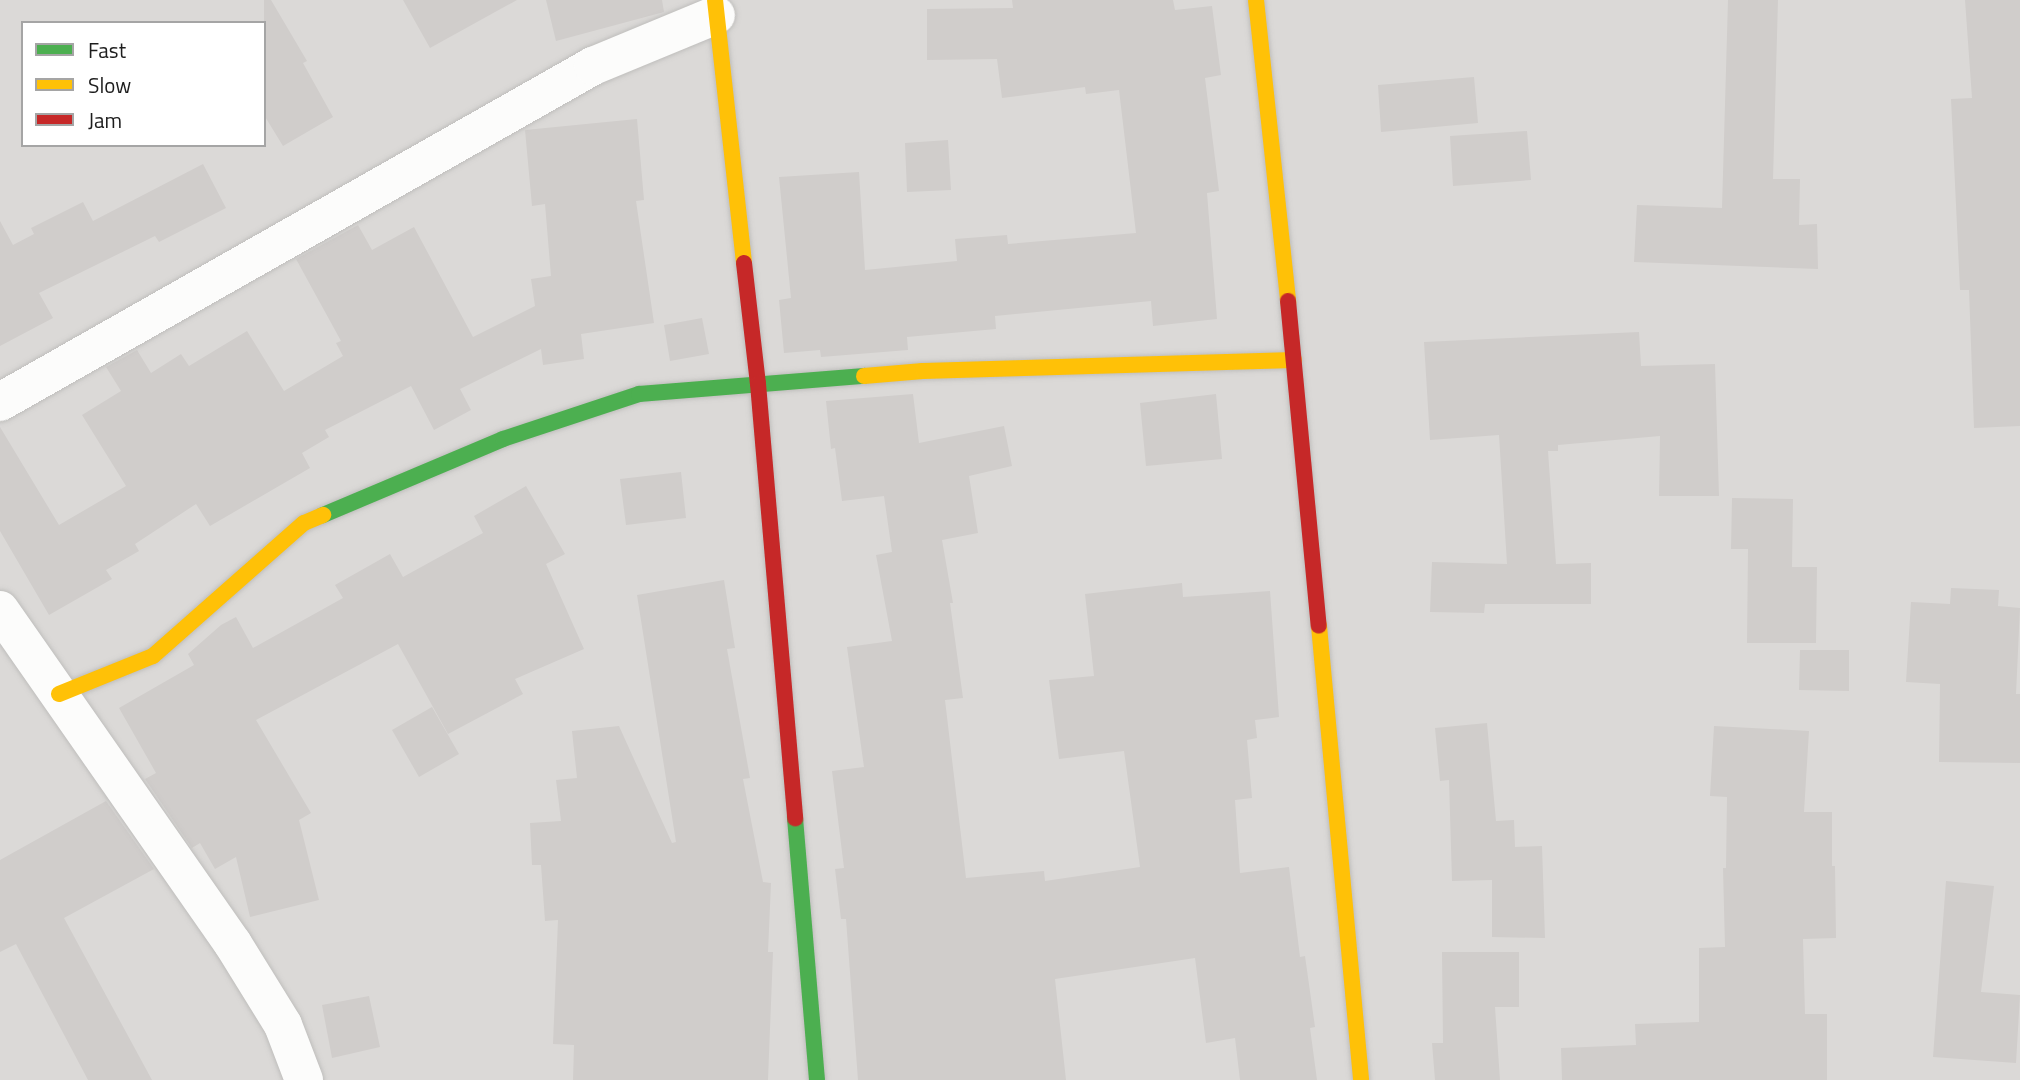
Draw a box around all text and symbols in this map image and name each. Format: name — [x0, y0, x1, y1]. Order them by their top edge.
legend — [21, 21, 266, 147]
text: Fast — [88, 34, 126, 66]
text: Slow — [88, 69, 131, 101]
text: Jam — [88, 104, 122, 136]

